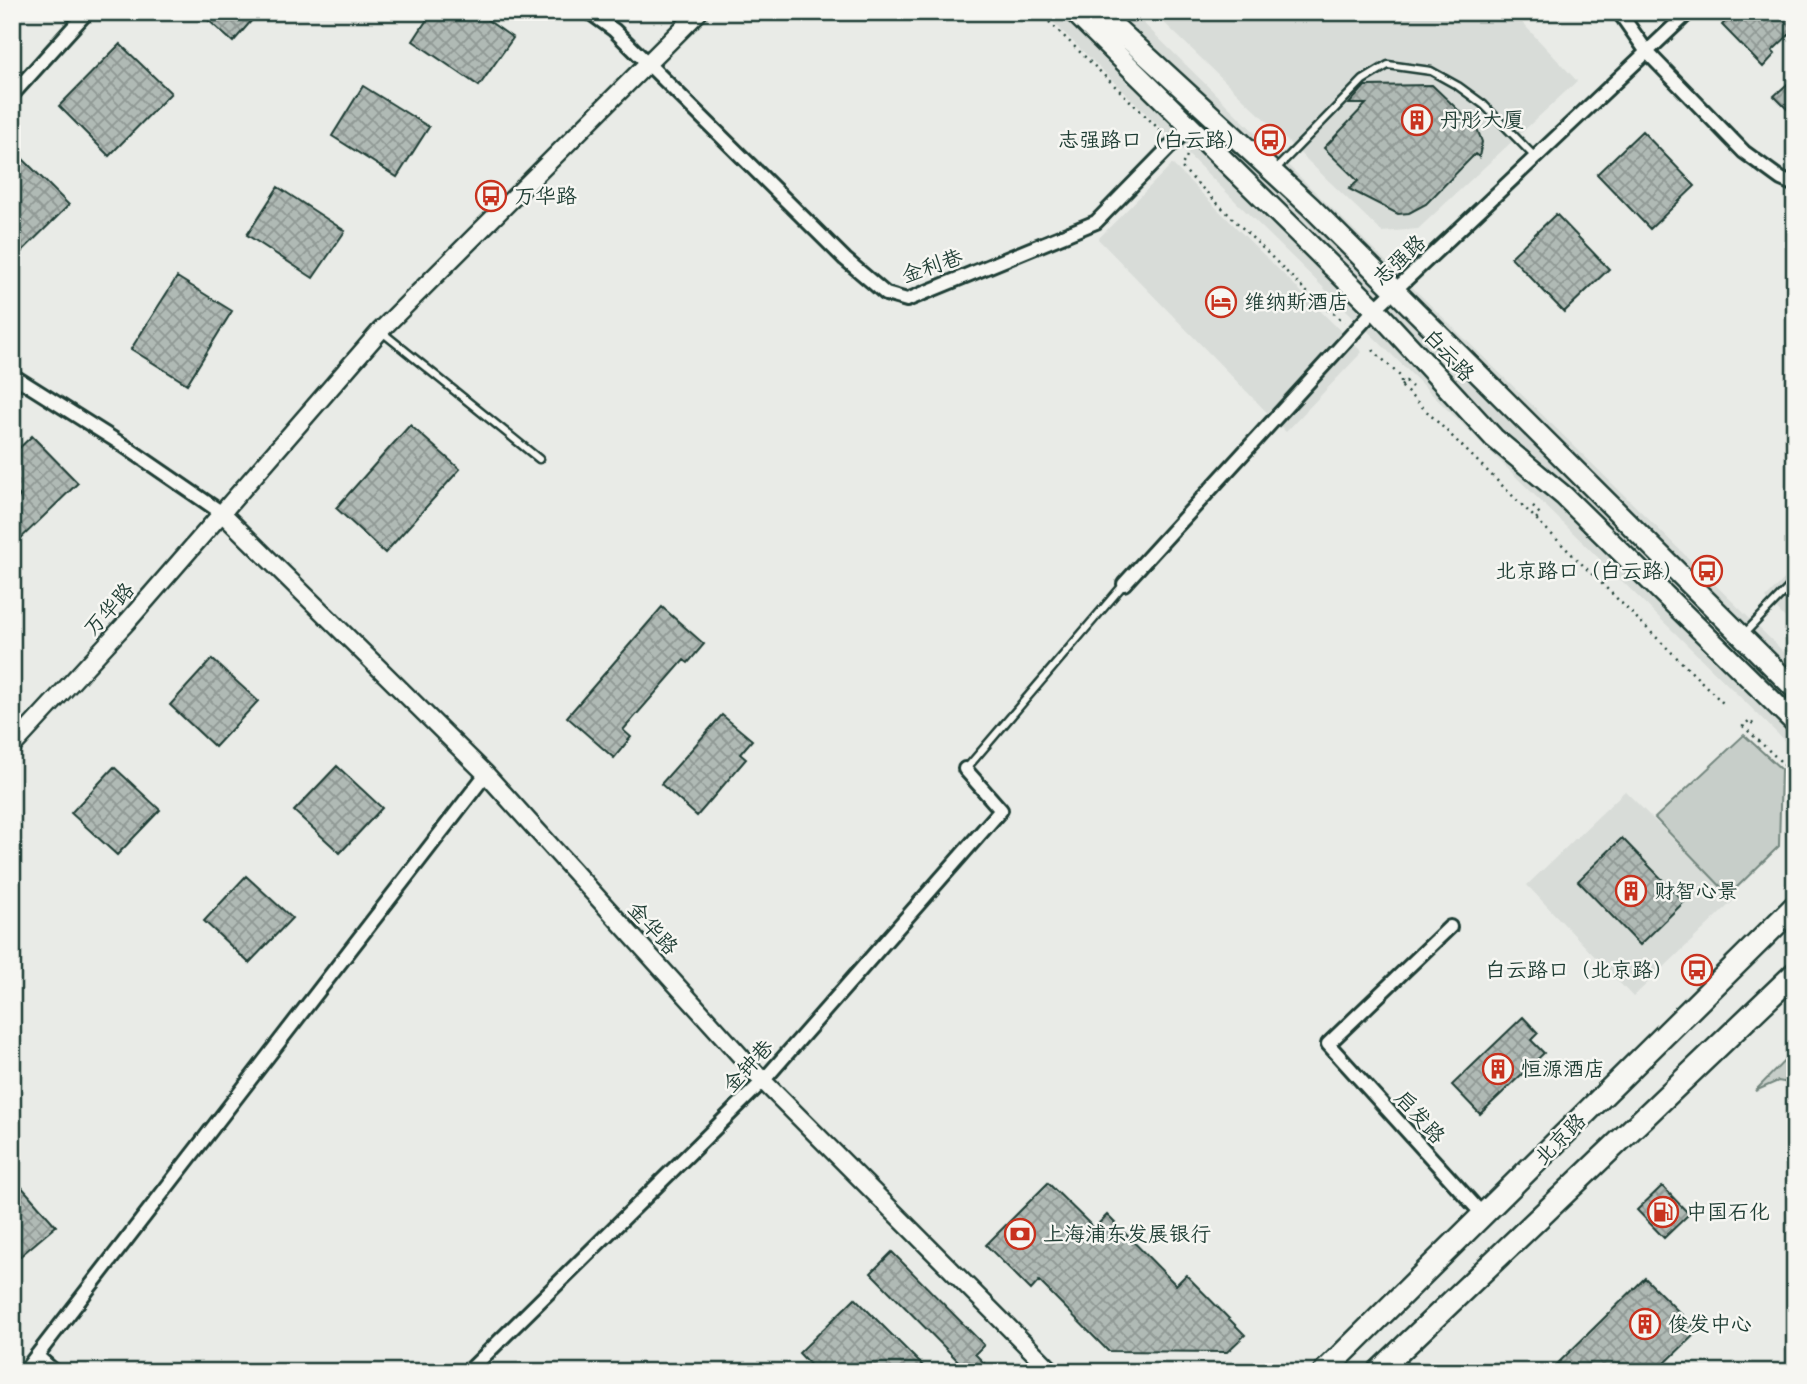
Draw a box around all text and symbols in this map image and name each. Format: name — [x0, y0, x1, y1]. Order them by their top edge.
building icon: 丹彤大厦 — [1400, 103, 1434, 137]
place label: 丹彤大厦 — [1440, 107, 1524, 134]
bus stop icon: 志强路口（白云路） — [1253, 123, 1287, 157]
place label: 志强路口（白云路） — [1058, 127, 1247, 154]
bus stop icon: 万华路 — [474, 179, 508, 213]
place label: 万华路 — [514, 183, 577, 210]
street label: 志强路 — [1367, 229, 1432, 292]
street label: 金利巷 — [898, 243, 966, 289]
hotel icon: 维纳斯酒店 — [1204, 285, 1238, 319]
place label: 维纳斯酒店 — [1244, 289, 1349, 316]
street label: 白云路 — [1417, 323, 1480, 388]
bus stop icon: 北京路口（白云路） — [1690, 554, 1724, 588]
place label: 北京路口（白云路） — [1495, 558, 1684, 585]
street label: 万华路 — [78, 577, 140, 642]
building icon: 财智心景 — [1614, 874, 1648, 908]
place label: 财智心景 — [1654, 878, 1738, 905]
street label: 金华路 — [622, 896, 684, 961]
bus stop icon: 白云路口（北京路） — [1680, 953, 1714, 987]
place label: 白云路口（北京路） — [1485, 957, 1674, 984]
street label: 金钟巷 — [717, 1034, 780, 1099]
building icon: 恒源酒店 — [1481, 1052, 1515, 1086]
place label: 恒源酒店 — [1521, 1056, 1605, 1083]
street label: 启发路 — [1389, 1085, 1451, 1150]
street label: 北京路 — [1529, 1108, 1592, 1171]
fuel station icon: 中国石化 — [1646, 1195, 1680, 1229]
place label: 中国石化 — [1686, 1199, 1770, 1226]
bank icon: 上海浦东发展银行 — [1003, 1217, 1037, 1251]
place label: 上海浦东发展银行 — [1043, 1221, 1211, 1248]
building icon: 俊发中心 — [1628, 1307, 1662, 1341]
place label: 俊发中心 — [1668, 1311, 1752, 1338]

